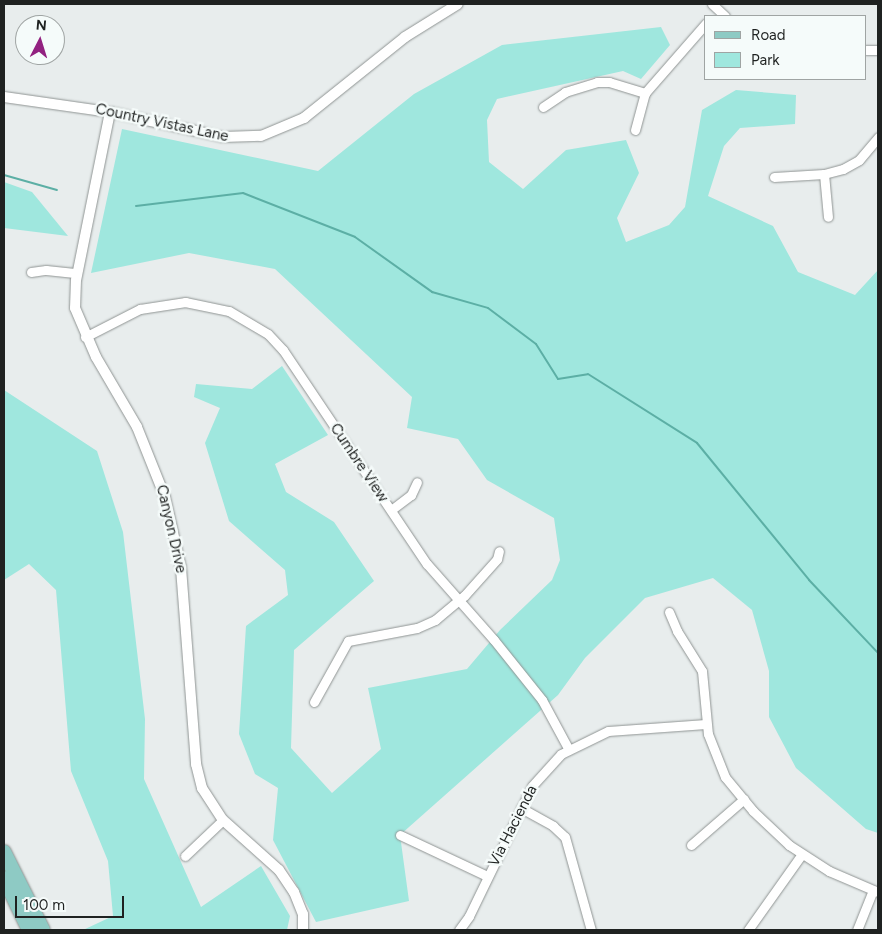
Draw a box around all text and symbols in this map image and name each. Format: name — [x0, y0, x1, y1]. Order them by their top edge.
north arrow — [15, 15, 65, 65]
legend — [704, 15, 867, 80]
text: N — [35, 17, 47, 34]
text: Road — [751, 26, 786, 44]
text: Park — [751, 51, 780, 69]
street label: Country Vistas Lane — [94, 100, 230, 146]
street label: Cumbre View — [326, 420, 392, 506]
street label: Canyon Drive — [152, 483, 190, 575]
street label: Via Hacienda — [485, 782, 541, 870]
scale bar — [18, 886, 126, 918]
text: 100 m — [23, 896, 65, 914]

